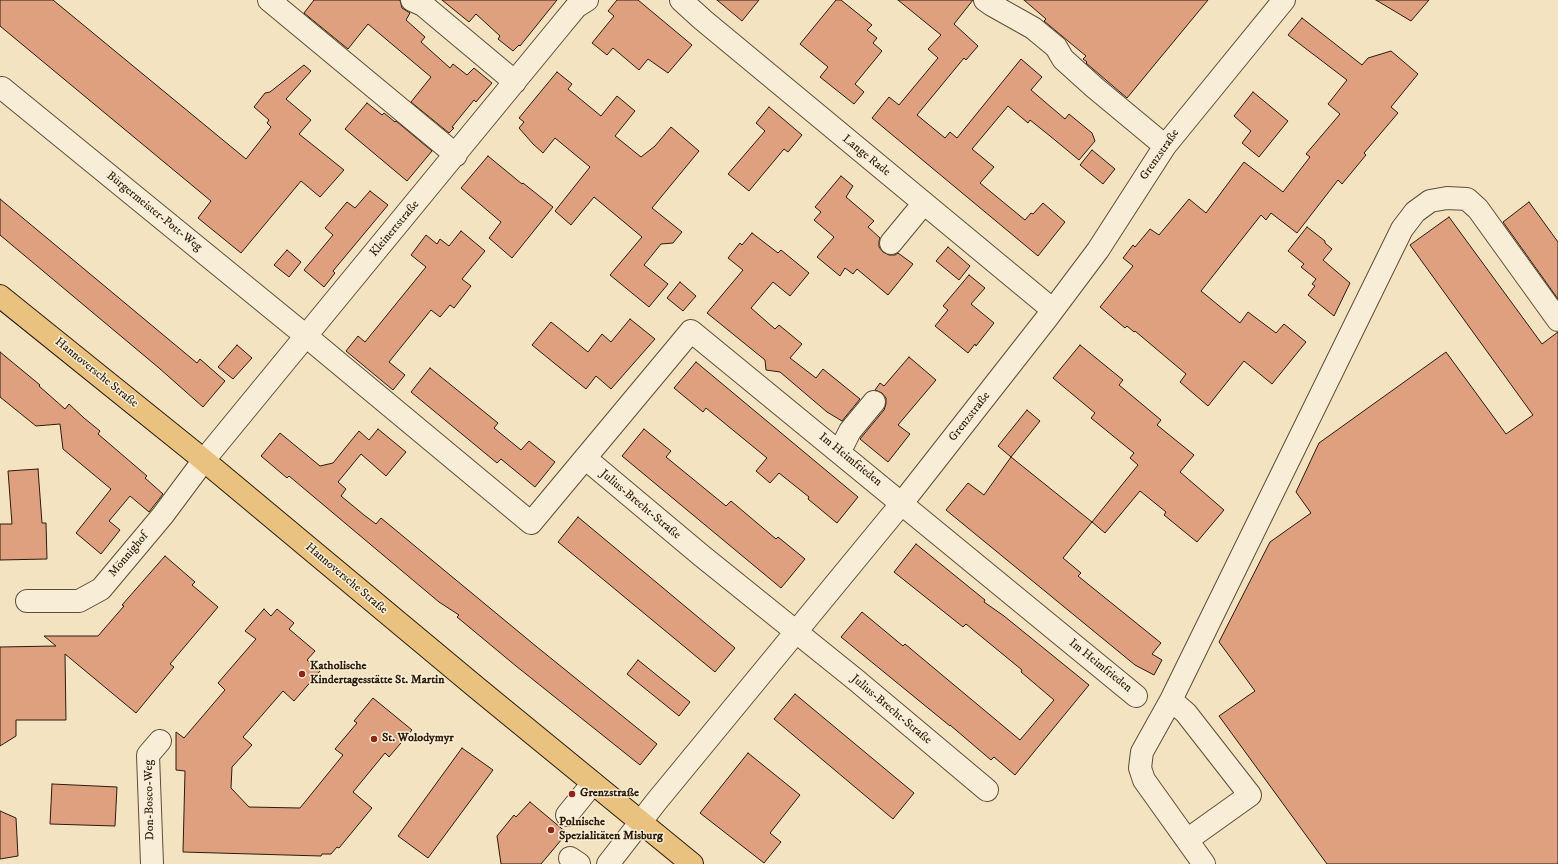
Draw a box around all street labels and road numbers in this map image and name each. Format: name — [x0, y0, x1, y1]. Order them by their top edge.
street label: Grenzstraße — [1137, 127, 1183, 183]
street label: Lange Rade — [839, 132, 893, 180]
street label: Bürgermeister-Pott-Weg — [103, 169, 205, 255]
street label: Kleinertstraße — [367, 198, 423, 260]
street label: Hannoversche Straße — [51, 335, 141, 411]
street label: Grenzstraße — [946, 389, 994, 445]
street label: Im Heimfrieden — [816, 430, 884, 490]
street label: Julius-Brecht-Straße — [597, 467, 683, 543]
street label: Mönnighof — [106, 530, 152, 580]
street label: Hannoversche Straße — [302, 540, 390, 618]
street label: Im Heimfrieden — [1066, 636, 1134, 696]
street label: Julius-Brecht-Straße — [848, 672, 934, 748]
street label: Don-Bosco-Weg — [142, 760, 158, 840]

